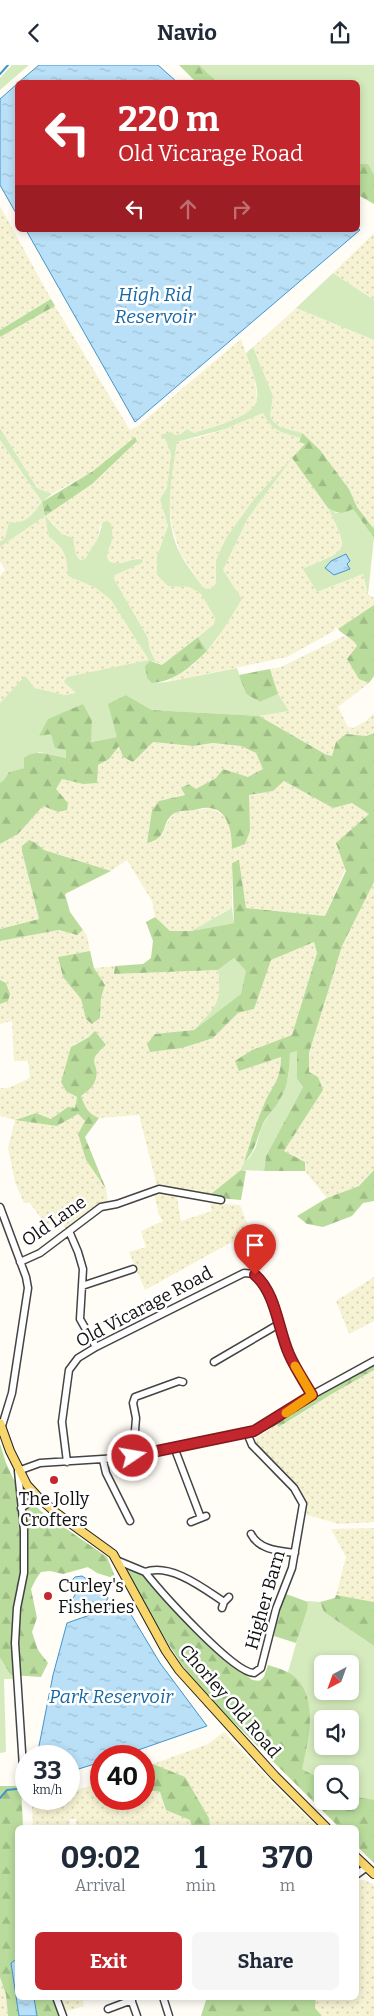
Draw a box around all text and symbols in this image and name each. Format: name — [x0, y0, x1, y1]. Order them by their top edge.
icon: back — [20, 19, 48, 47]
text: Navio — [157, 19, 217, 46]
icon: share — [326, 19, 354, 47]
text: 220 m — [118, 98, 219, 140]
icon: left — [35, 100, 100, 165]
text: Old Vicarage Road — [118, 140, 303, 167]
icon: left — [121, 195, 149, 223]
icon: ahead — [174, 195, 202, 223]
icon: right — [227, 195, 255, 223]
water label: High Rid Reservoir — [115, 283, 197, 328]
street label: Old Lane — [18, 1191, 90, 1251]
pin — [234, 1224, 276, 1275]
icon: arrive — [241, 1231, 269, 1259]
street label: Old Vicarage Road — [72, 1262, 216, 1352]
position arrow — [106, 1429, 158, 1481]
marker: The Jolly Crofters — [48, 1474, 60, 1486]
place label: The Jolly Crofters — [19, 1488, 90, 1531]
street label: Higher Barn — [240, 1547, 290, 1652]
place label: Curley's Fisheries — [58, 1575, 134, 1618]
marker: Curley's Fisheries — [42, 1590, 54, 1602]
street label: Chorley Old Road — [175, 1640, 285, 1762]
north arrow — [314, 1655, 359, 1700]
map controls — [314, 1655, 359, 1810]
water label: Park Reservoir — [49, 1685, 174, 1708]
button: sound — [314, 1710, 359, 1755]
speed limit sign: 40 — [90, 1745, 155, 1810]
text: 33 — [33, 1756, 62, 1786]
button: search — [314, 1765, 359, 1810]
text: km/h — [33, 1783, 62, 1797]
text: 09:02 — [61, 1840, 140, 1876]
text: 1 — [194, 1840, 207, 1876]
text: 370 — [261, 1840, 313, 1876]
text: Arrival — [75, 1876, 126, 1895]
text: min — [186, 1876, 216, 1895]
text: m — [280, 1876, 295, 1895]
button: Exit — [35, 1932, 182, 1990]
button: Share — [192, 1932, 339, 1990]

